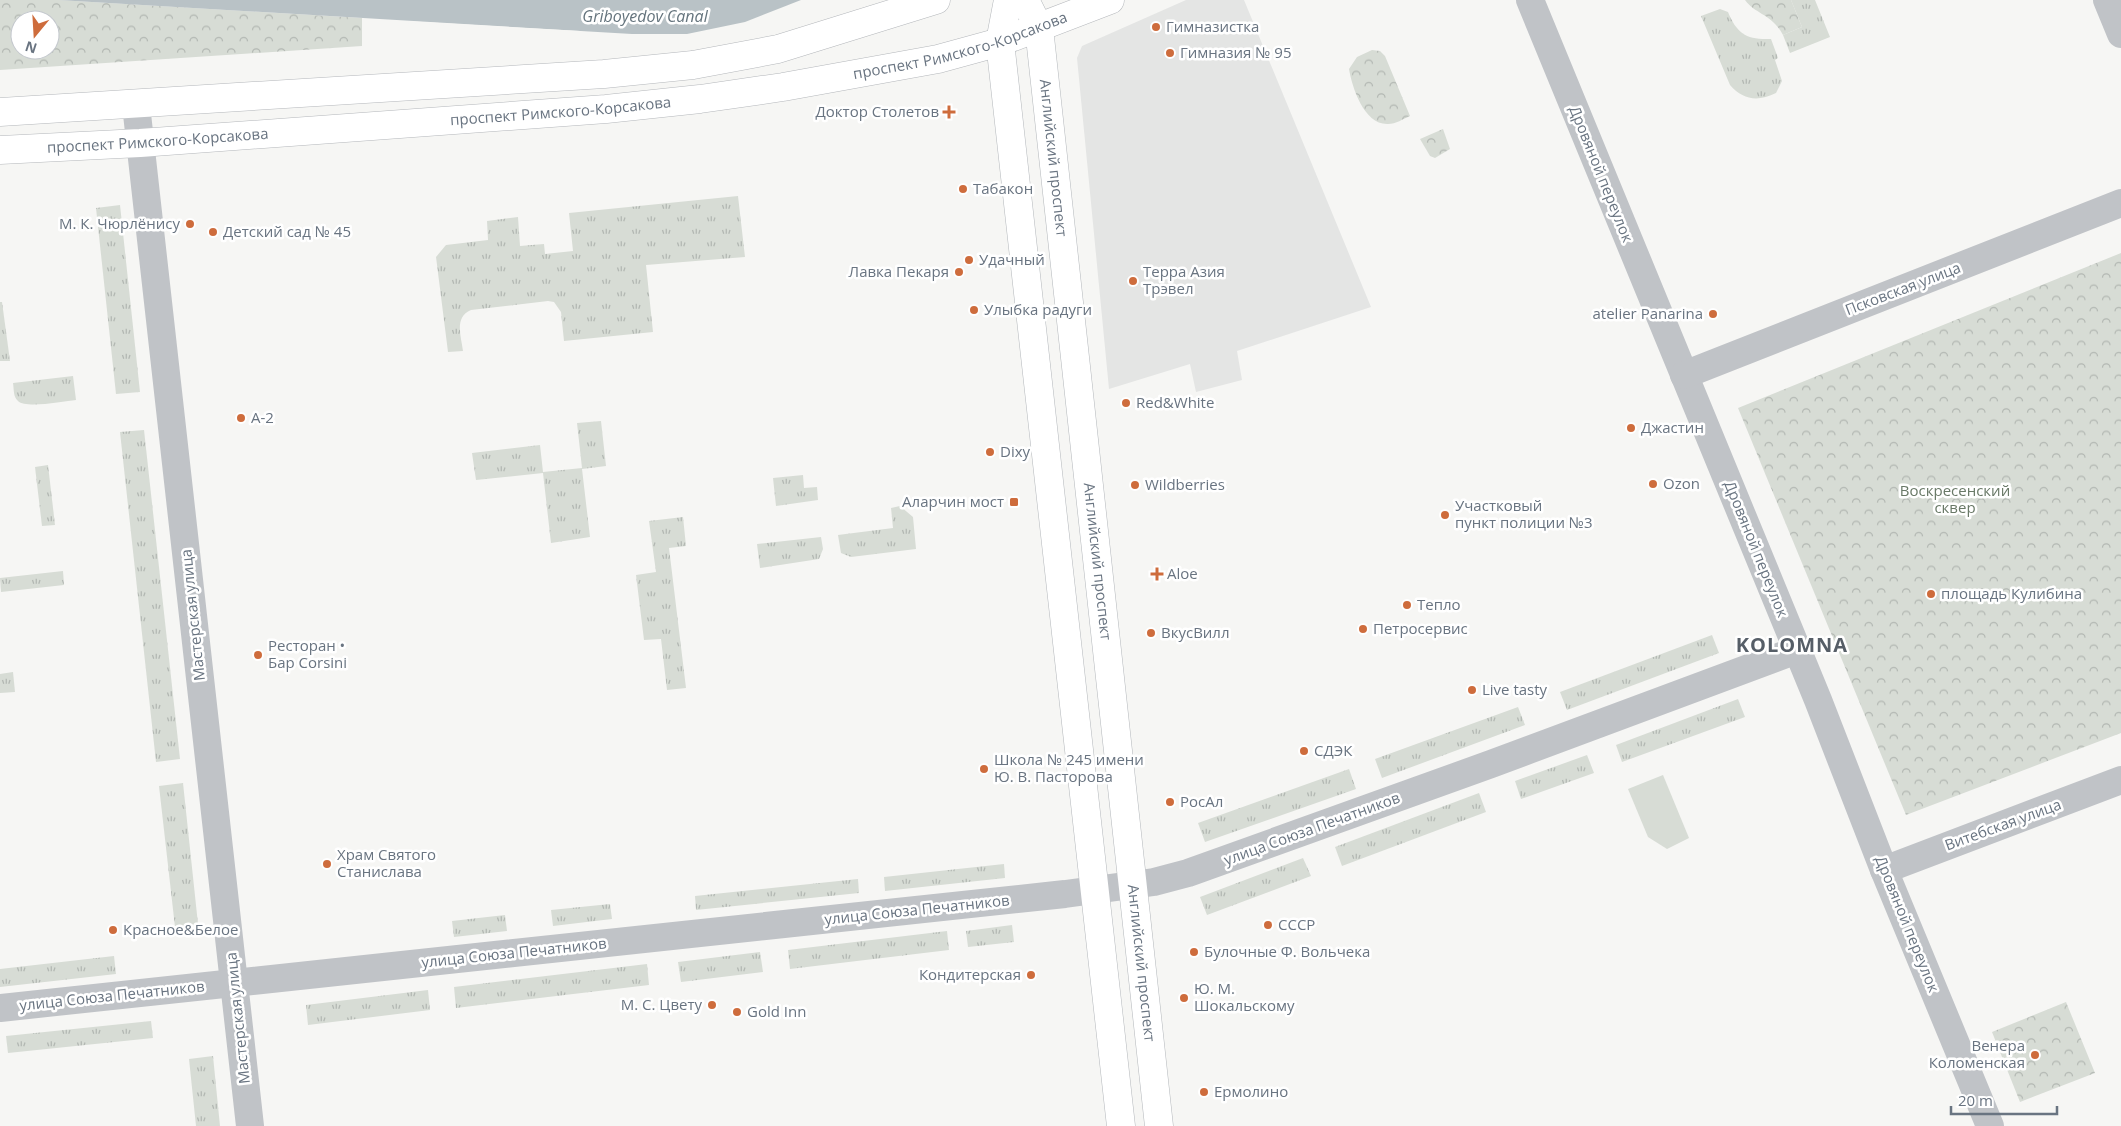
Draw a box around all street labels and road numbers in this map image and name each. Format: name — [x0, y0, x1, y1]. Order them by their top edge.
street label: проспект Римского-Корсакова — [851, 6, 1070, 83]
street label: Английский проспект — [1036, 78, 1073, 238]
street label: проспект Римского-Корсакова — [449, 91, 672, 129]
street label: Дровяной переулок — [1565, 102, 1639, 245]
street label: проспект Римского-Корсакова — [47, 123, 269, 157]
street label: Псковская улица — [1842, 257, 1963, 319]
street label: Дровяной переулок — [1720, 477, 1794, 620]
street label: Английский проспект — [1080, 482, 1117, 641]
street label: Мастерская улица — [175, 548, 209, 682]
street label: улица Союза Печатников — [1221, 787, 1402, 869]
street label: Витебская улица — [1942, 794, 2064, 854]
street label: Дровяной переулок — [1871, 852, 1945, 995]
street label: Английский проспект — [1124, 883, 1161, 1043]
street label: улица Союза Печатников — [823, 889, 1010, 929]
street label: улица Союза Печатников — [420, 932, 607, 972]
street label: Мастерская улица — [220, 951, 254, 1085]
street label: улица Союза Печатников — [18, 975, 205, 1015]

